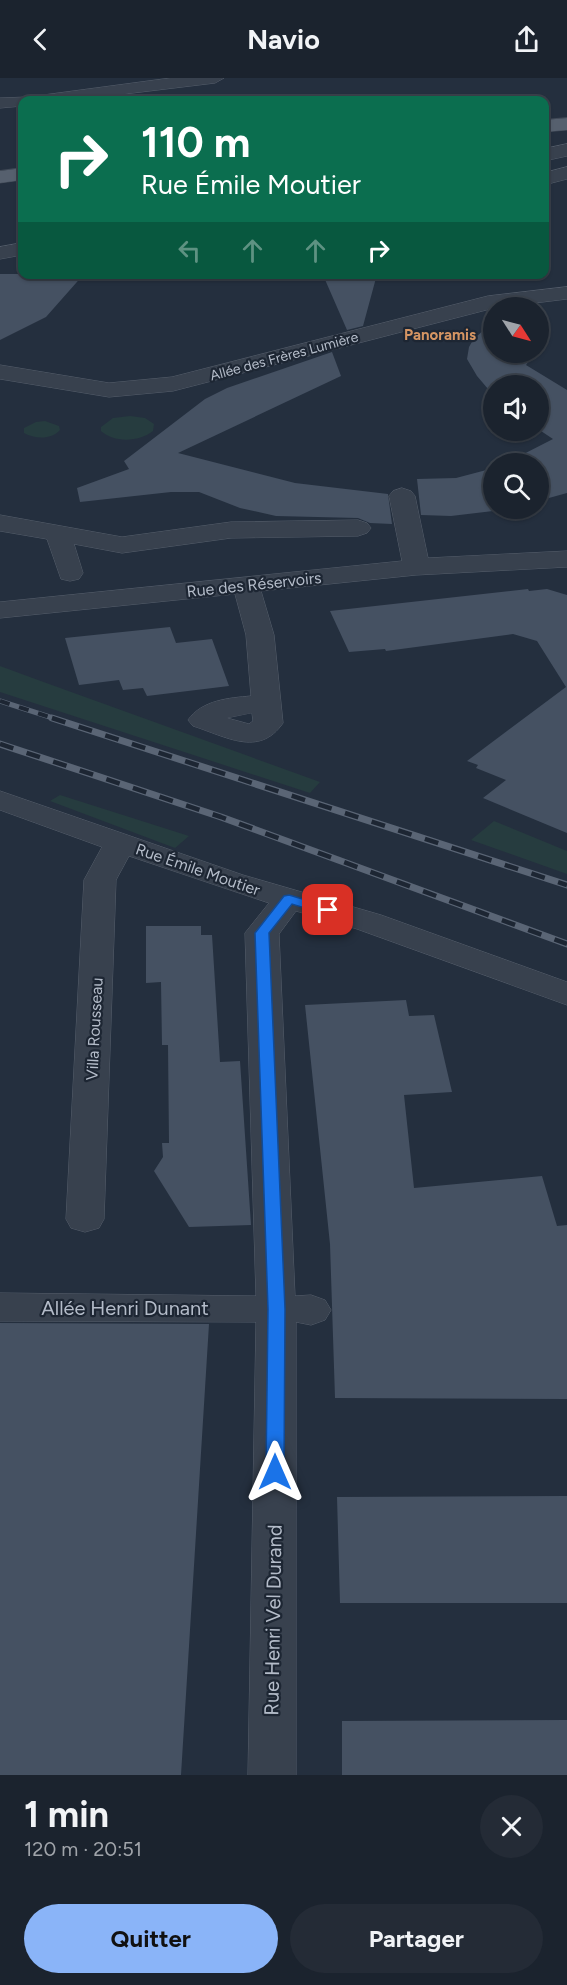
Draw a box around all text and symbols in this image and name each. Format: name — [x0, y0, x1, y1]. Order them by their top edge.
icon: back — [24, 23, 57, 56]
text: Navio — [247, 23, 320, 56]
icon: share — [510, 23, 543, 56]
text: 110 m — [141, 117, 250, 168]
icon: right — [42, 120, 120, 198]
text: Rue Émile Moutier — [141, 168, 361, 201]
icon: left — [173, 234, 206, 267]
icon: ahead — [236, 234, 269, 267]
icon: ahead — [299, 234, 332, 267]
icon: right — [362, 234, 395, 267]
north arrow — [483, 297, 549, 363]
map controls — [483, 297, 549, 519]
district label: Panoramis — [404, 326, 476, 344]
street label: Allée des Frères Lumière — [208, 328, 360, 384]
button: sound — [483, 375, 549, 441]
button: search — [483, 453, 549, 519]
street label: Rue des Réservoirs — [186, 568, 322, 601]
street label: Rue Émile Moutier — [133, 839, 263, 900]
pin — [302, 884, 353, 935]
icon: arrive — [311, 893, 344, 926]
street label: Villa Rousseau — [82, 977, 107, 1081]
street label: Allée Henri Dunant — [41, 1296, 209, 1320]
position arrow — [243, 1440, 307, 1504]
street label: Rue Henri Vel Durand — [259, 1524, 287, 1716]
text: 1 min — [24, 1793, 109, 1836]
button: close — [480, 1795, 543, 1858]
text: 120 m · 20:51 — [24, 1837, 142, 1861]
button: Quitter — [24, 1904, 278, 1973]
button: Partager — [290, 1904, 543, 1973]

